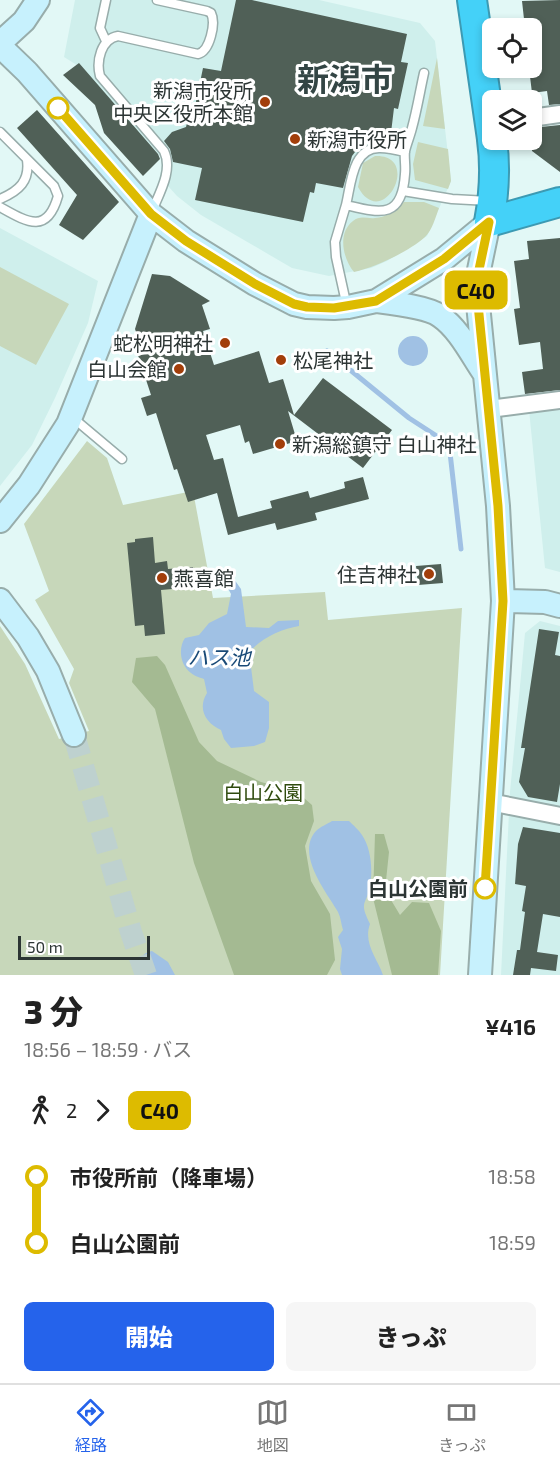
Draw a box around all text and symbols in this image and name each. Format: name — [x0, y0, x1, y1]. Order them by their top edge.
map controls — [482, 18, 542, 150]
button: locate — [482, 18, 542, 78]
district label: 新潟市 — [297, 59, 393, 97]
place label: 新潟市役所 中央区役所本館 — [113, 78, 253, 125]
button: layers — [482, 90, 542, 150]
marker: 新潟市役所 中央区役所本館 — [258, 95, 272, 109]
unlabelled marker — [47, 97, 69, 119]
place label: 新潟市役所 — [307, 127, 407, 151]
marker: 新潟市役所 — [288, 132, 302, 146]
line badge: C40 — [442, 270, 510, 310]
text: C40 — [457, 278, 495, 303]
place label: 蛇松明神社 — [113, 331, 213, 355]
marker: 蛇松明神社 — [218, 336, 232, 350]
place label: 松尾神社 — [293, 348, 373, 372]
marker: 松尾神社 — [274, 353, 288, 367]
place label: 白山会館 — [87, 357, 167, 381]
marker: 白山会館 — [172, 362, 186, 376]
place label: 新潟総鎮守 白山神社 — [292, 432, 476, 456]
marker: 新潟総鎮守 白山神社 — [273, 437, 287, 451]
place label: 住吉神社 — [337, 562, 417, 586]
place label: 燕喜館 — [174, 566, 234, 590]
marker: 住吉神社 — [422, 567, 436, 581]
marker: 燕喜館 — [155, 571, 169, 585]
water label: ハス池 — [188, 644, 252, 669]
park label: 白山公園 — [223, 780, 303, 804]
place label: 白山公園前 — [368, 876, 468, 900]
marker: 白山公園前 — [474, 877, 496, 899]
scale bar — [18, 933, 150, 960]
text: 50 m — [27, 937, 63, 956]
text: 3 分 — [24, 991, 83, 1031]
text: ¥416 — [485, 1013, 536, 1039]
text: 18:56 – 18:59 · バス — [24, 1037, 192, 1061]
icon: walk — [24, 1094, 57, 1127]
icon: forward — [86, 1094, 119, 1127]
text: 2 — [66, 1098, 77, 1122]
text: C40 — [140, 1098, 179, 1123]
text: 市役所前（降車場） — [70, 1164, 268, 1190]
text: 18:58 — [488, 1164, 536, 1188]
text: 白山公園前 — [70, 1230, 180, 1256]
text: 18:59 — [489, 1230, 536, 1254]
button: 開始 — [24, 1302, 274, 1371]
button: きっぷ — [286, 1302, 536, 1371]
tab: 経路 — [74, 1396, 107, 1456]
tab: 地図 — [256, 1396, 289, 1456]
tab: きっぷ — [438, 1396, 486, 1456]

